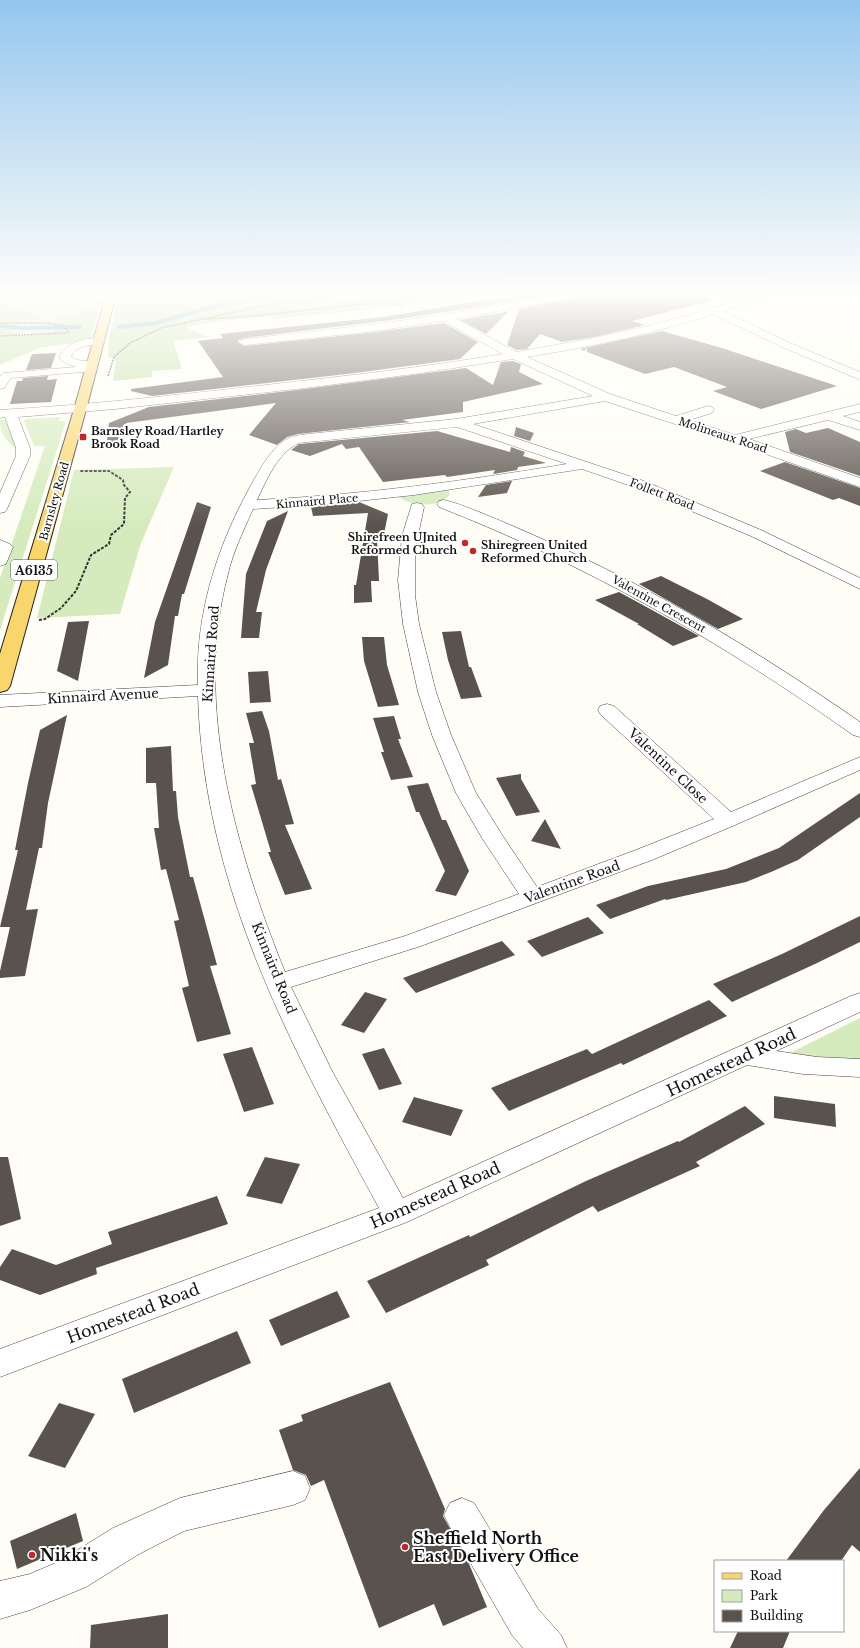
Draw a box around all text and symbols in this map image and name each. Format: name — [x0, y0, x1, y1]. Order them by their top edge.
street label: Molineaux Road — [677, 414, 770, 456]
place label: Barnsley Road/Hartley Brook Road — [91, 424, 224, 451]
marker: Barnsley Road/Hartley Brook Road — [78, 432, 88, 442]
street label: Barnsley Road — [36, 459, 72, 542]
street label: Follett Road — [628, 475, 697, 513]
street label: Kinnaird Place — [275, 490, 359, 512]
place label: Shirefreen UJnited Reformed Church — [348, 530, 457, 557]
marker: Shirefreen UJnited Reformed Church — [460, 538, 470, 548]
place label: Shiregreen United Reformed Church — [481, 538, 588, 565]
marker: Shiregreen United Reformed Church — [468, 546, 478, 556]
road number: A6135 — [11, 560, 57, 580]
street label: Valentine Crescent — [609, 572, 709, 636]
street label: Kinnaird Road — [199, 605, 223, 703]
street label: Kinnaird Avenue — [47, 685, 159, 707]
street label: Valentine Close — [624, 724, 711, 807]
street label: Valentine Road — [521, 857, 623, 908]
street label: Kinnaird Road — [248, 920, 300, 1016]
street label: Homestead Road — [663, 1023, 799, 1101]
street label: Homestead Road — [367, 1157, 503, 1233]
street label: Homestead Road — [64, 1278, 202, 1348]
place label: Sheffield North East Delivery Office — [413, 1528, 579, 1566]
marker: Sheffield North East Delivery Office — [400, 1542, 410, 1552]
place label: Nikki's — [40, 1545, 98, 1565]
marker: Nikki's — [27, 1550, 37, 1560]
legend — [714, 1560, 844, 1632]
text: Road — [750, 1568, 782, 1583]
text: Park — [750, 1588, 778, 1603]
text: Building — [750, 1608, 804, 1623]

